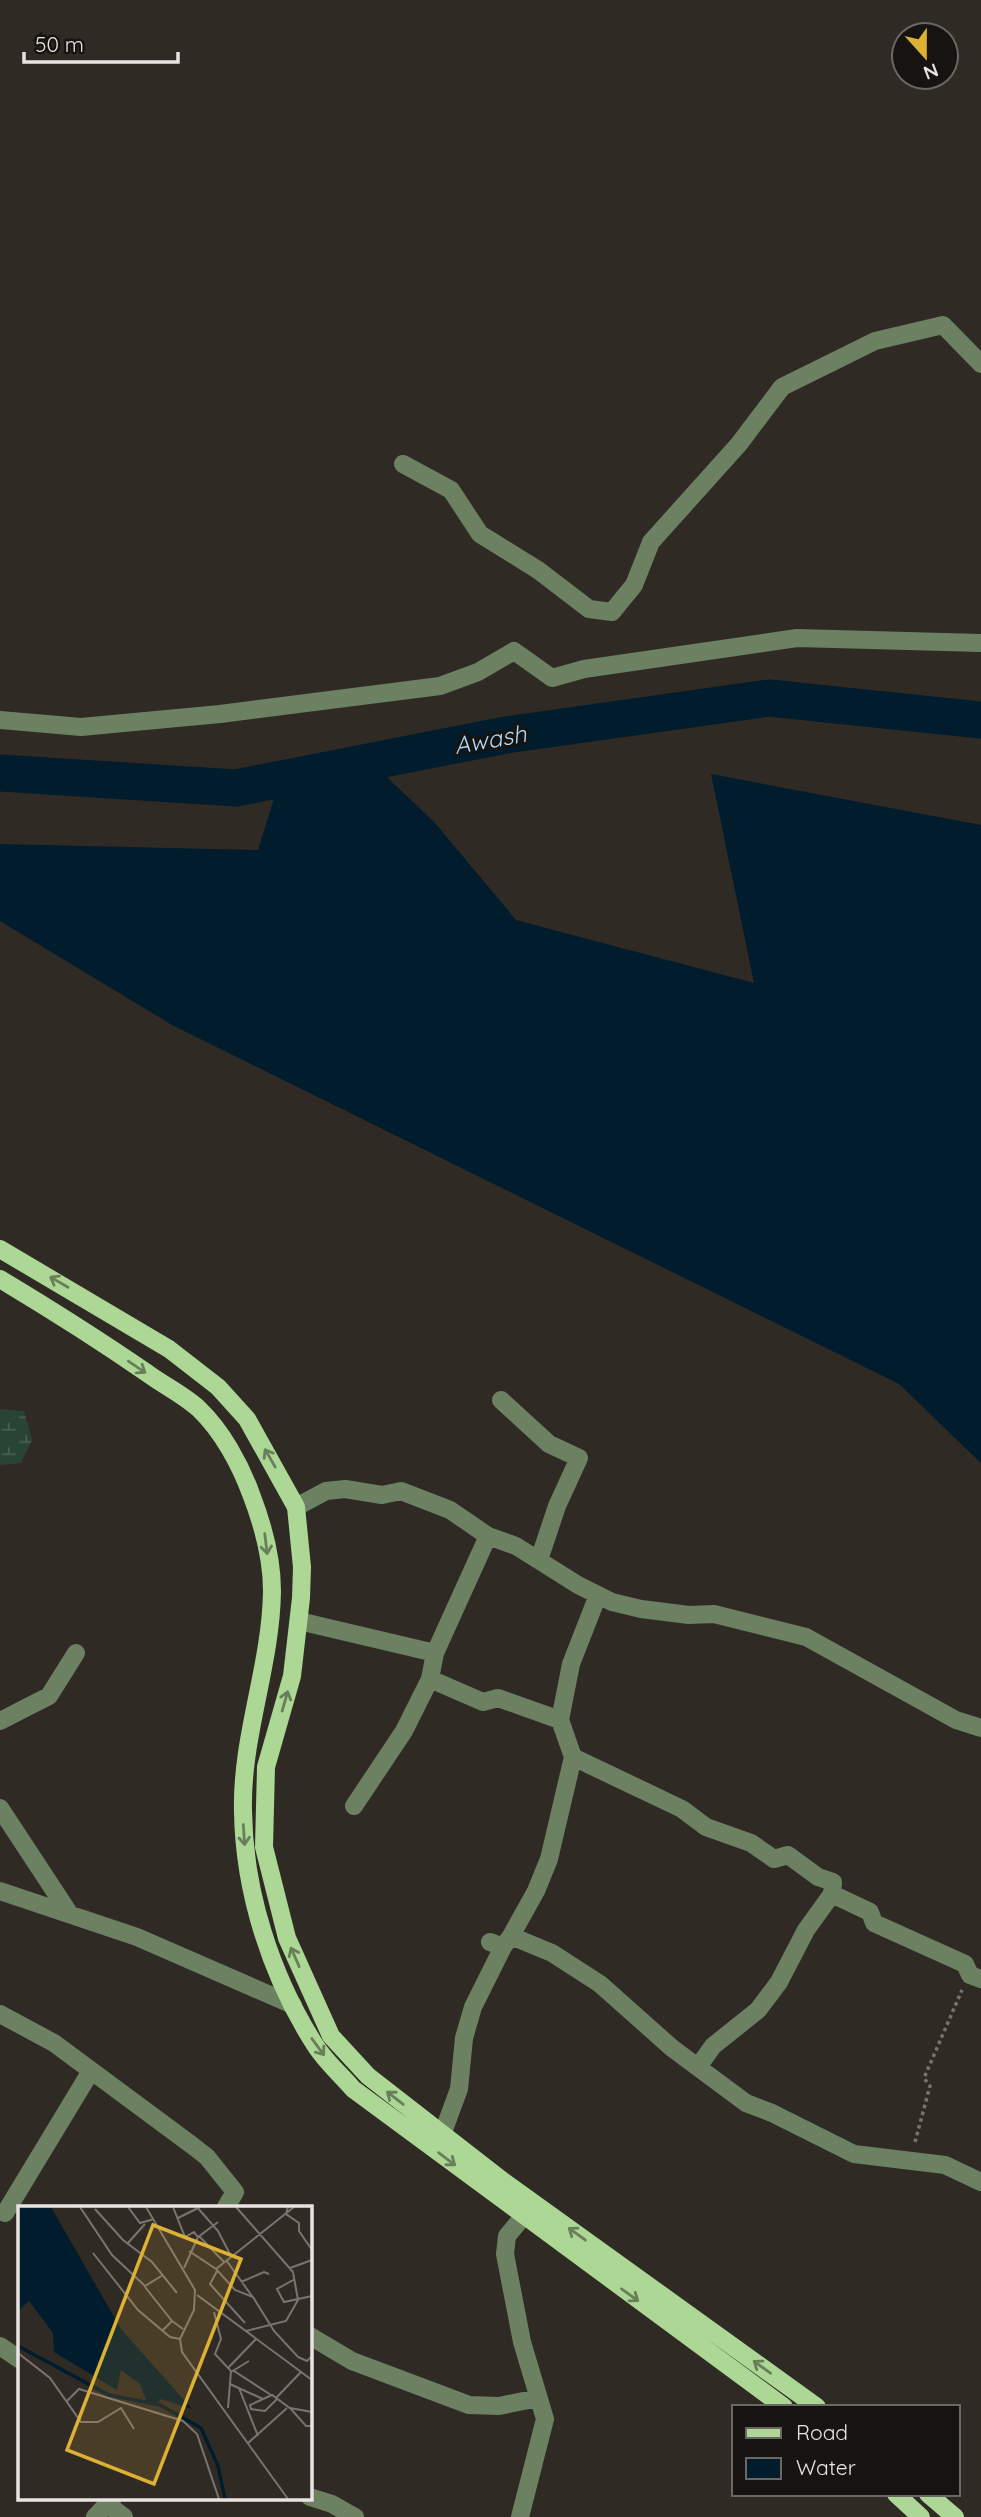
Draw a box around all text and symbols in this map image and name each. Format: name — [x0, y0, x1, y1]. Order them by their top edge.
scale bar — [24, 21, 178, 65]
north arrow — [890, 21, 960, 91]
text: 50 m — [35, 31, 84, 57]
text: N — [920, 58, 942, 86]
water label: Awash — [452, 718, 529, 760]
one-way arrow — [49, 1275, 70, 1288]
one-way arrow — [127, 1360, 146, 1374]
one-way arrow — [263, 1448, 277, 1468]
one-way arrow — [260, 1532, 273, 1554]
one-way arrow — [279, 1690, 292, 1712]
one-way arrow — [238, 1823, 251, 1845]
one-way arrow — [288, 1947, 301, 1968]
one-way arrow — [311, 2037, 325, 2056]
one-way arrow — [387, 2090, 405, 2105]
one-way arrow — [437, 2152, 455, 2167]
inset map — [18, 2206, 312, 2500]
one-way arrow — [568, 2227, 587, 2242]
one-way arrow — [620, 2287, 639, 2302]
one-way arrow — [753, 2360, 772, 2374]
legend — [732, 2405, 960, 2496]
text: Road — [796, 2419, 848, 2445]
text: Water — [796, 2454, 856, 2480]

